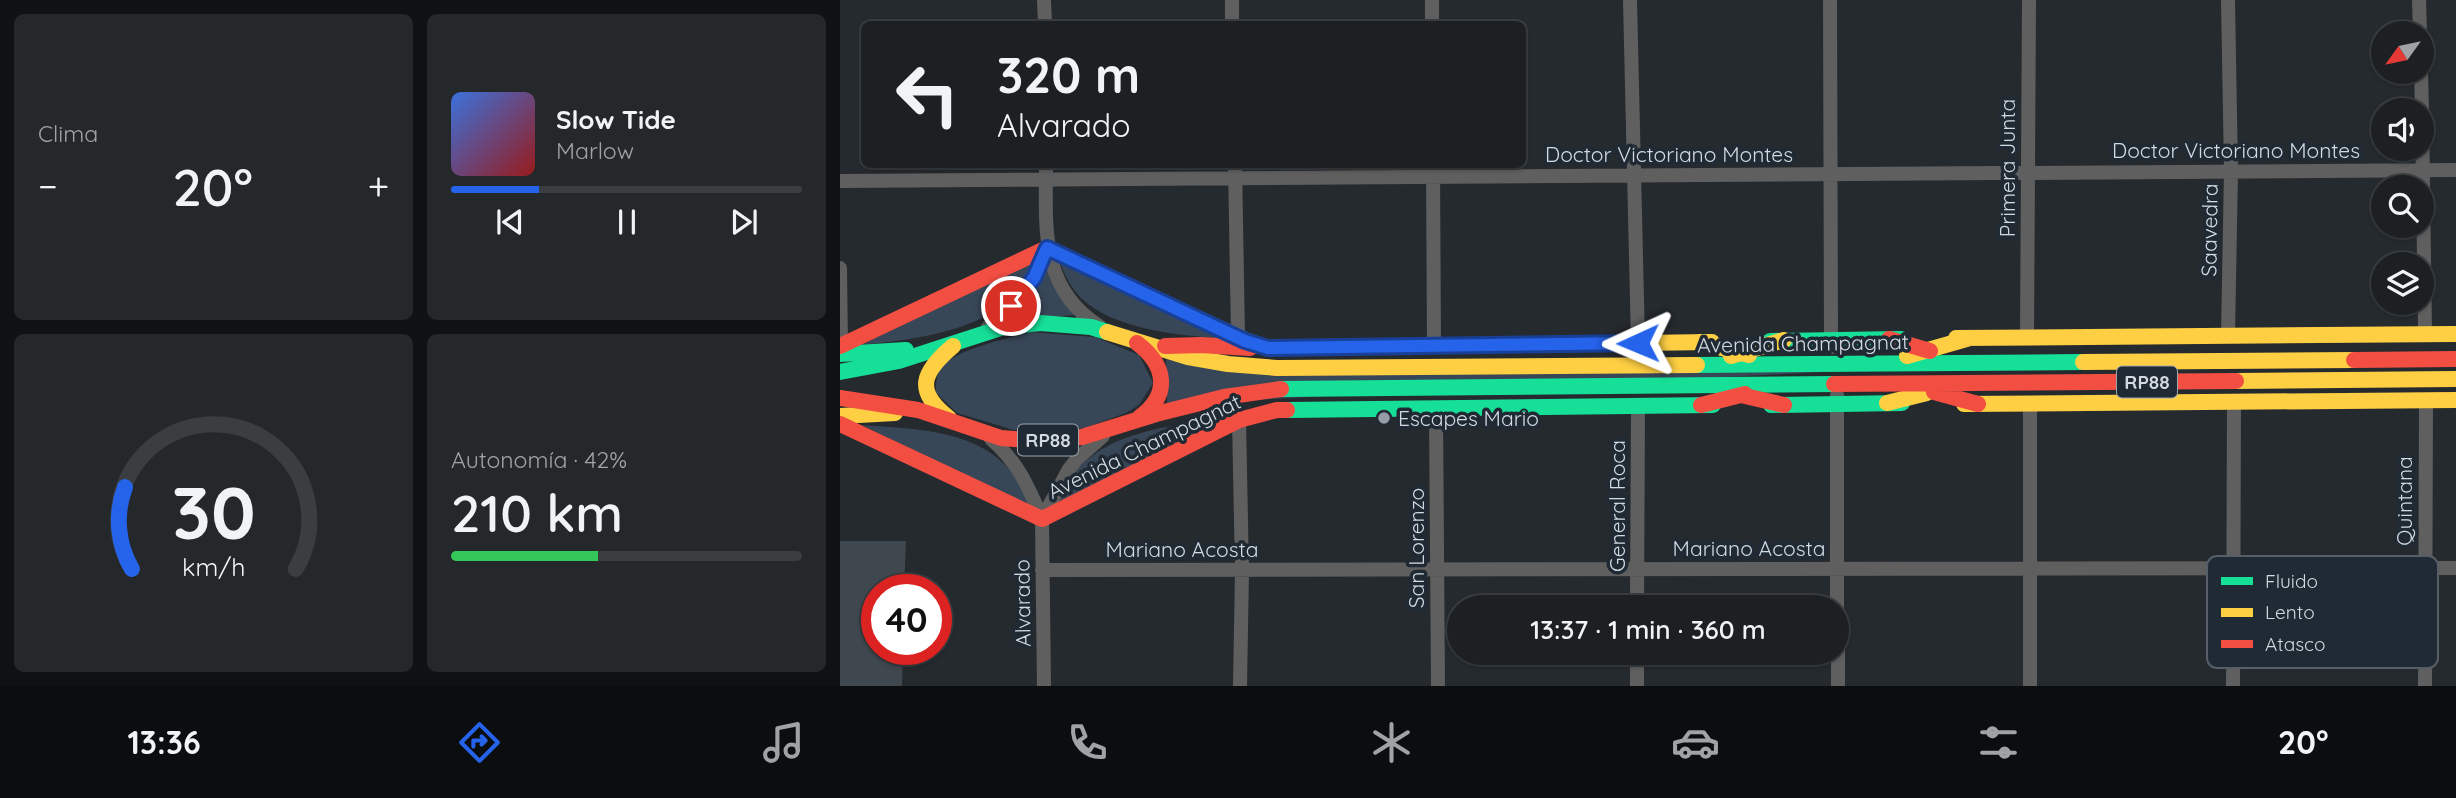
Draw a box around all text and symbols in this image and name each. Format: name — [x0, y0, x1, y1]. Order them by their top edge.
north arrow — [2371, 21, 2434, 84]
map controls — [2371, 21, 2434, 315]
text: 320 m — [997, 44, 1140, 105]
icon: left — [882, 49, 973, 140]
button: sound — [2371, 98, 2434, 161]
street label: Primera Junta — [1994, 99, 2020, 237]
text: Slow Tide — [556, 103, 676, 136]
text: Alvarado — [997, 105, 1131, 145]
text: Clima — [38, 119, 98, 148]
text: Marlow — [556, 136, 634, 165]
street label: Doctor Victoriano Montes — [2112, 137, 2360, 163]
street label: Doctor Victoriano Montes — [1545, 141, 1793, 167]
text: 20° — [172, 154, 253, 219]
text: − — [38, 162, 58, 210]
text: + — [368, 162, 389, 210]
button: search — [2371, 175, 2434, 238]
street label: Saavedra — [2195, 183, 2223, 277]
icon: previous — [491, 203, 529, 241]
icon: pause — [608, 203, 646, 241]
icon: next — [725, 203, 763, 241]
button: layers — [2371, 252, 2434, 315]
pin — [981, 276, 1041, 336]
icon: arrive — [992, 287, 1030, 325]
position arrow — [1601, 306, 1675, 380]
street label: Avenida Champagnat — [1697, 328, 1909, 358]
road number: RP88 — [2117, 366, 2177, 398]
street label: Avenida Champagnat — [1043, 388, 1245, 504]
place label: Escapes Mario — [1398, 405, 1539, 431]
marker: Escapes Mario — [1376, 410, 1392, 426]
road number: RP88 — [1018, 424, 1078, 456]
street label: General Roca — [1604, 440, 1630, 572]
text: Autonomía · 42% — [451, 445, 627, 474]
street label: Quintana — [2391, 456, 2417, 546]
text: 30 — [172, 466, 255, 557]
text: 210 km — [451, 480, 623, 545]
street label: San Lorenzo — [1403, 488, 1429, 608]
street label: Mariano Acosta — [1673, 535, 1825, 561]
street label: Mariano Acosta — [1106, 536, 1258, 562]
text: km/h — [182, 551, 245, 582]
legend — [2207, 556, 2438, 668]
street label: Alvarado — [1008, 559, 1036, 647]
text: Fluido — [2265, 569, 2318, 593]
speed limit sign: 40 — [861, 574, 952, 665]
text: Lento — [2265, 600, 2315, 624]
text: 13:37 · 1 min · 360 m — [1530, 613, 1766, 646]
text: Atasco — [2265, 632, 2325, 656]
icon: directions — [455, 718, 504, 767]
icon: music — [759, 718, 808, 767]
icon: phone — [1063, 718, 1112, 767]
icon: climate — [1367, 718, 1416, 767]
icon: car — [1671, 718, 1720, 767]
icon: filters — [1974, 718, 2023, 767]
text: 13:36 — [127, 722, 201, 762]
text: 20° — [2278, 722, 2329, 762]

